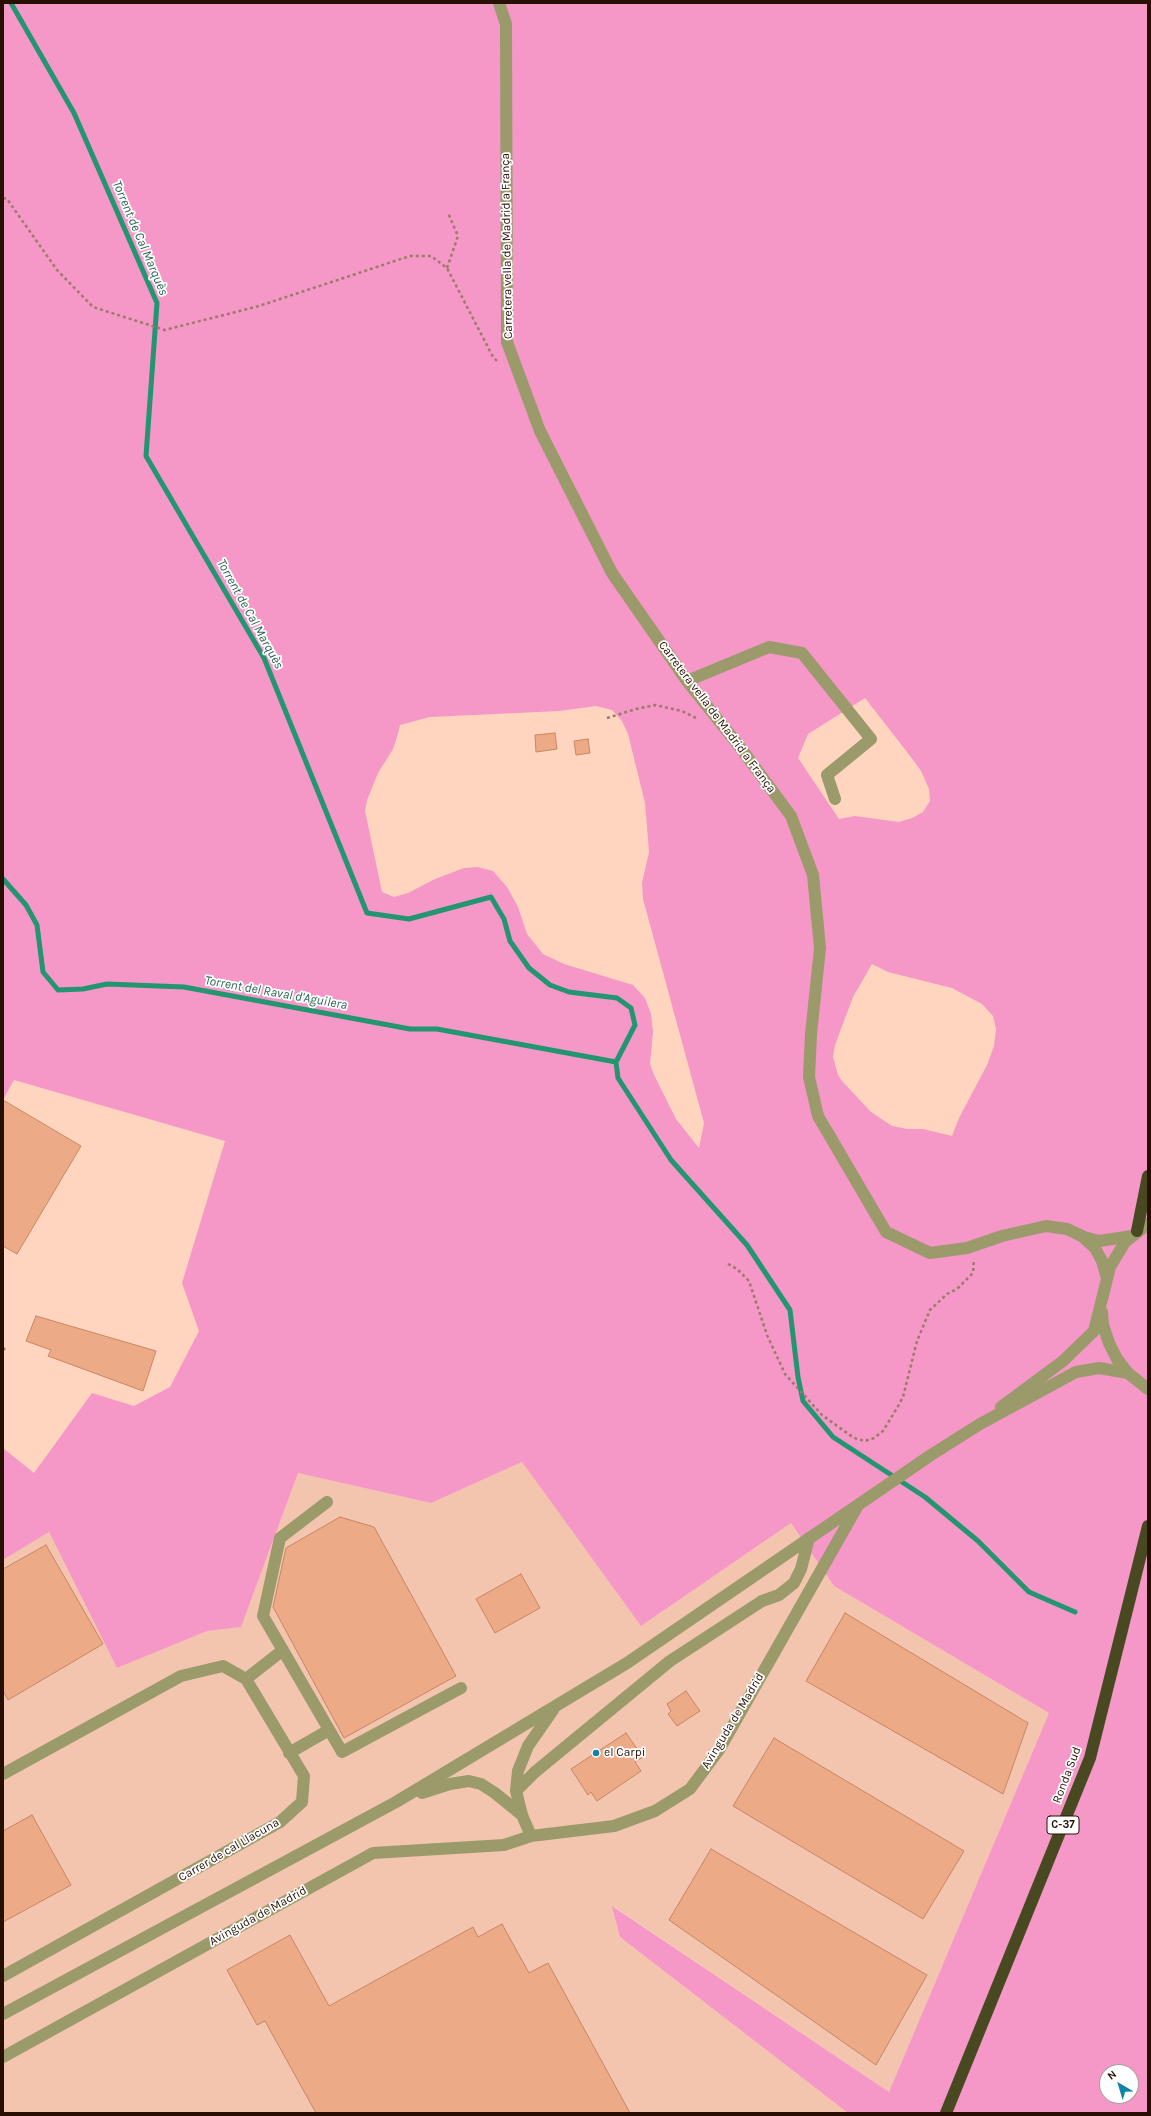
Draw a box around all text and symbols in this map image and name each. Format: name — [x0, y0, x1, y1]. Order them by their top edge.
street label: Carretera vella de Madrid a França — [498, 153, 516, 339]
water label: Torrent de Cal Marquès — [109, 178, 171, 298]
water label: Torrent de Cal Marquès — [213, 556, 287, 672]
street label: Carretera vella de Madrid a França — [655, 638, 779, 796]
water label: Torrent del Raval d'Aguilera — [203, 973, 349, 1013]
street label: Avinguda de Madrid — [699, 1671, 767, 1771]
street label: Ronda Sud — [1050, 1745, 1084, 1805]
place label: el Carpi — [604, 1746, 645, 1760]
marker: el Carpi — [591, 1748, 601, 1758]
street label: Carrer de cal Llacuna — [176, 1815, 282, 1885]
road number: C-37 — [1047, 1816, 1079, 1834]
street label: Avinguda de Madrid — [207, 1883, 309, 1949]
north arrow — [1099, 2064, 1139, 2104]
text: N — [1105, 2067, 1119, 2082]

